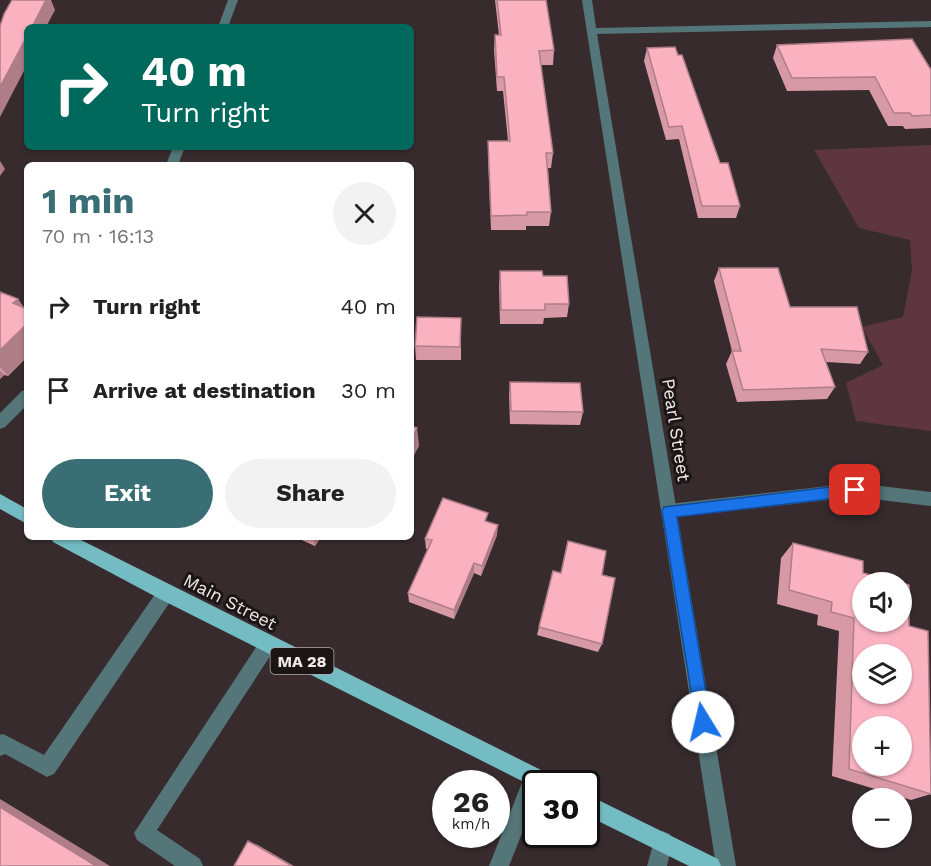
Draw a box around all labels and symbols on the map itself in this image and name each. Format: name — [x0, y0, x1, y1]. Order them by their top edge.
street label: Pearl Street — [658, 377, 695, 483]
pin — [829, 464, 880, 515]
street label: Main Street — [180, 569, 281, 634]
road number: MA 28 — [270, 648, 334, 674]
position arrow — [671, 690, 735, 754]
speed limit sign: 30 — [522, 770, 600, 848]

